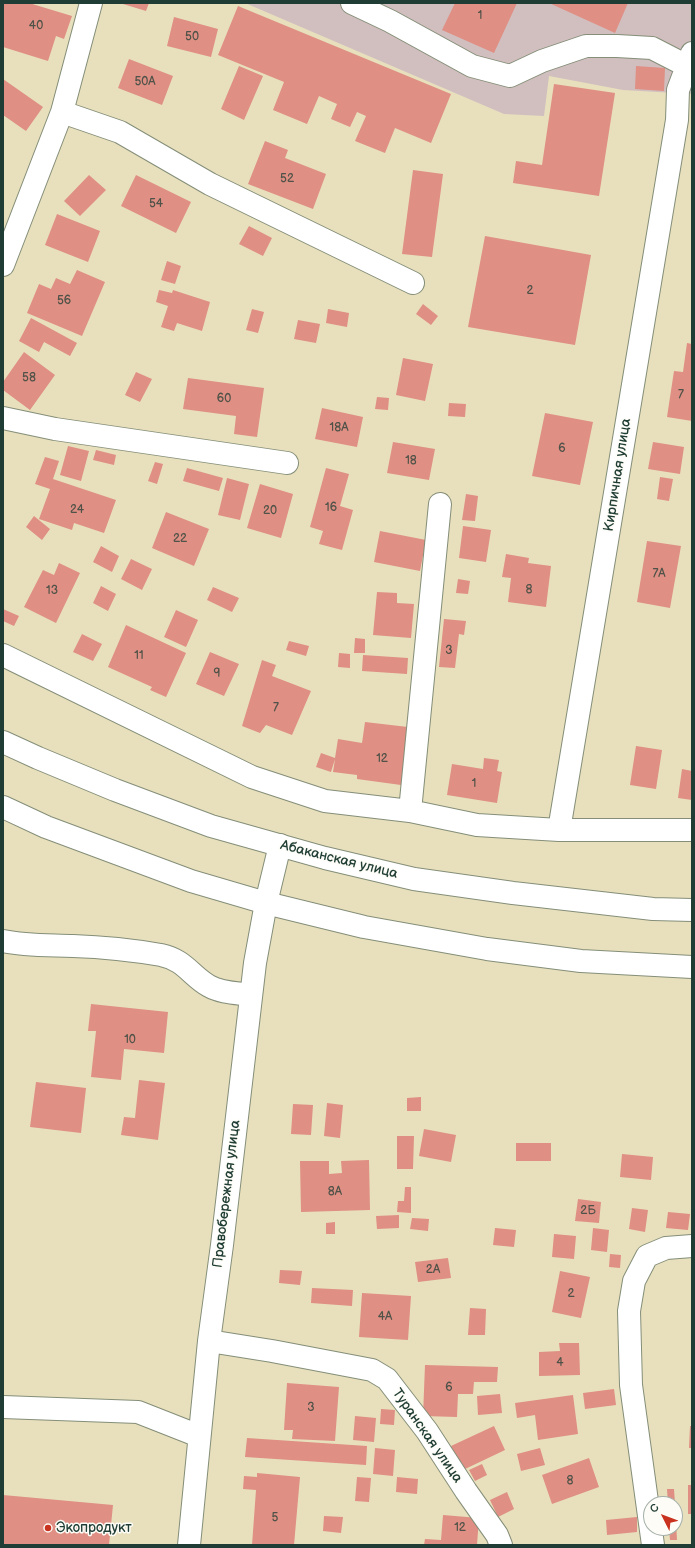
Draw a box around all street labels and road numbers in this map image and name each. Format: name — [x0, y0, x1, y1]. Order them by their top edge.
street label: Кирпичная улица — [601, 417, 635, 533]
street label: Абаканская улица — [279, 837, 399, 883]
street label: Правобережная улица — [210, 1119, 244, 1269]
street label: Туранская улица — [388, 1386, 466, 1486]

